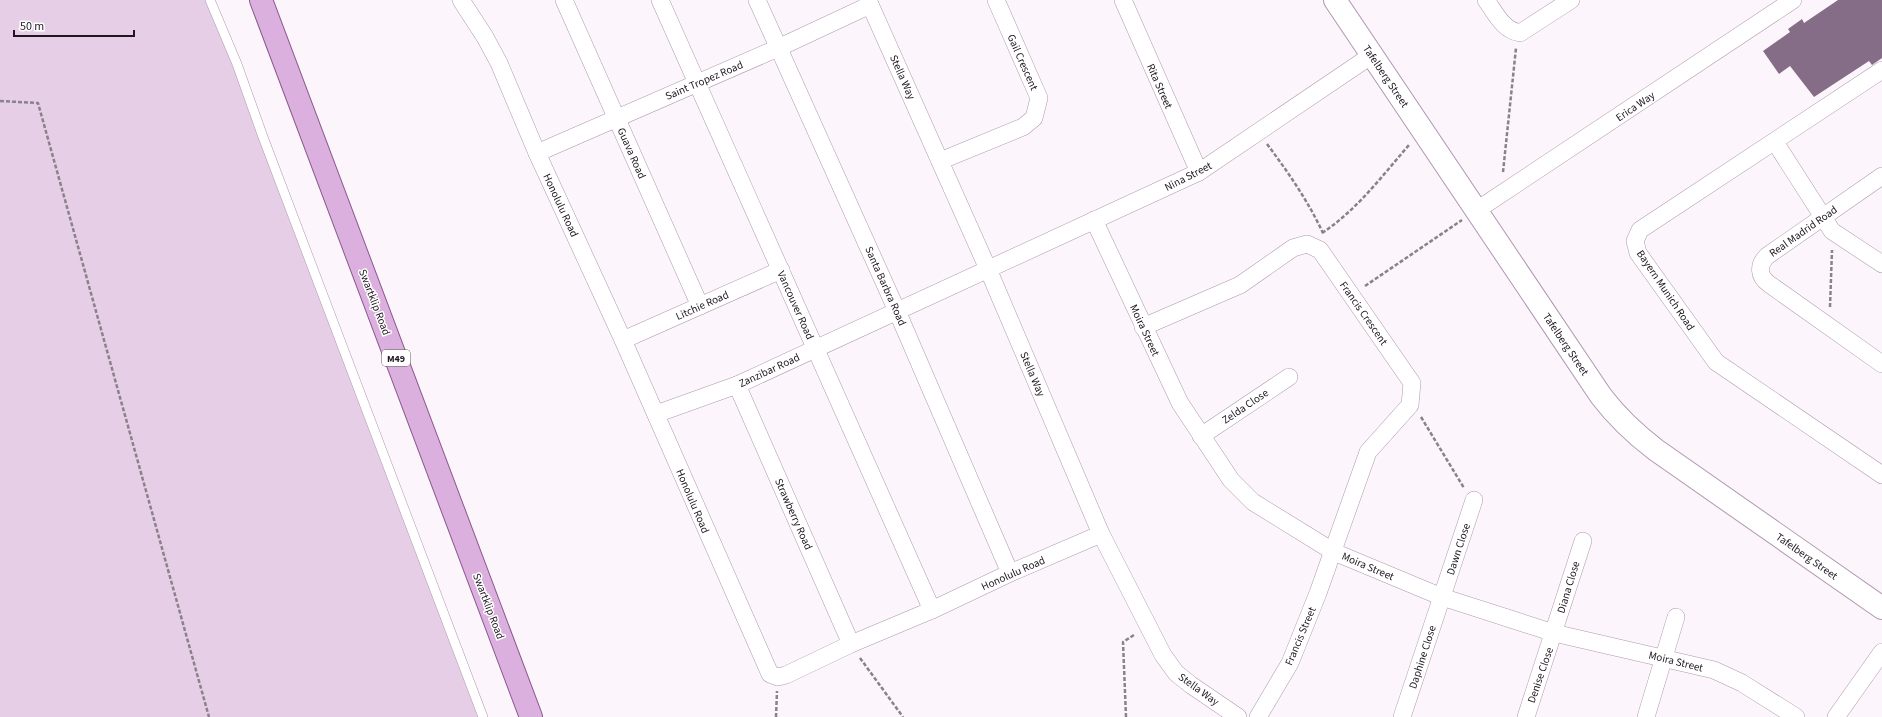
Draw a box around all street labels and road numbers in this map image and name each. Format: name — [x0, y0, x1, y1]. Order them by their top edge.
street label: Gail Crescent — [1003, 32, 1042, 93]
street label: Tafelberg Street — [1359, 42, 1412, 111]
street label: Stella Way — [886, 53, 919, 102]
street label: Saint Tropez Road — [663, 57, 745, 104]
street label: Rita Street — [1143, 61, 1176, 111]
street label: Erica Way — [1613, 88, 1658, 125]
street label: Guava Road — [614, 125, 649, 181]
street label: Nina Street — [1162, 158, 1215, 195]
street label: Honolulu Road — [539, 171, 582, 239]
street label: Real Madrid Road — [1766, 202, 1840, 261]
street label: Santa Barbra Road — [861, 244, 910, 328]
street label: Bayern Munich Road — [1633, 247, 1698, 333]
street label: Swartklip Road — [355, 267, 394, 337]
street label: Vancouver Road — [774, 268, 817, 342]
street label: Francis Crescent — [1336, 278, 1391, 348]
street label: Litchie Road — [673, 287, 731, 324]
street label: Moira Street — [1126, 302, 1163, 359]
street label: Tafelberg Street — [1539, 310, 1592, 379]
road number: M49 — [382, 350, 410, 366]
street label: Zanzibar Road — [736, 350, 802, 391]
street label: Stella Way — [1016, 350, 1049, 399]
street label: Zelda Close — [1219, 385, 1272, 427]
street label: Honolulu Road — [672, 467, 713, 536]
street label: Strawberry Road — [771, 476, 816, 552]
street label: Dawn Close — [1443, 521, 1474, 577]
street label: Tafelberg Street — [1773, 529, 1841, 584]
street label: Moira Street — [1339, 549, 1397, 584]
street label: Honolulu Road — [979, 553, 1048, 594]
street label: Diana Close — [1553, 559, 1584, 615]
street label: Swartklip Road — [469, 571, 508, 641]
street label: Francis Street — [1281, 604, 1320, 668]
street label: Daphine Close — [1405, 623, 1440, 691]
street label: Denise Close — [1524, 645, 1557, 705]
street label: Moira Street — [1647, 647, 1705, 676]
street label: Stella Way — [1175, 669, 1222, 709]

